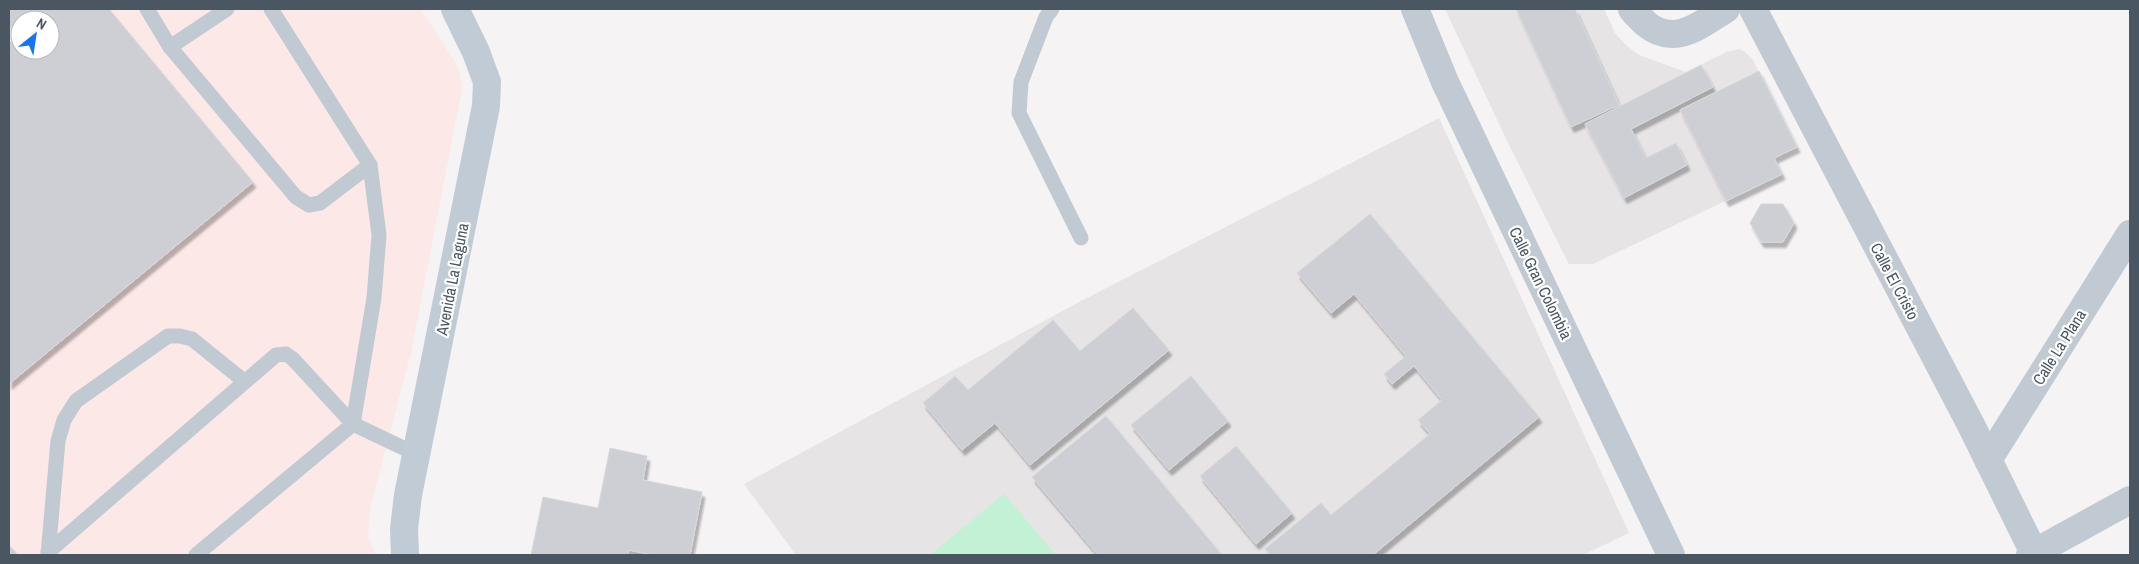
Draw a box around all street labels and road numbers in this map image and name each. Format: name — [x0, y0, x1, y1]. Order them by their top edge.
street label: Avenida La Laguna — [430, 220, 474, 338]
street label: Calle Gran Colombia — [1504, 223, 1578, 344]
street label: Calle El Cristo — [1866, 239, 1924, 323]
street label: Calle La Plana — [2027, 304, 2091, 389]

